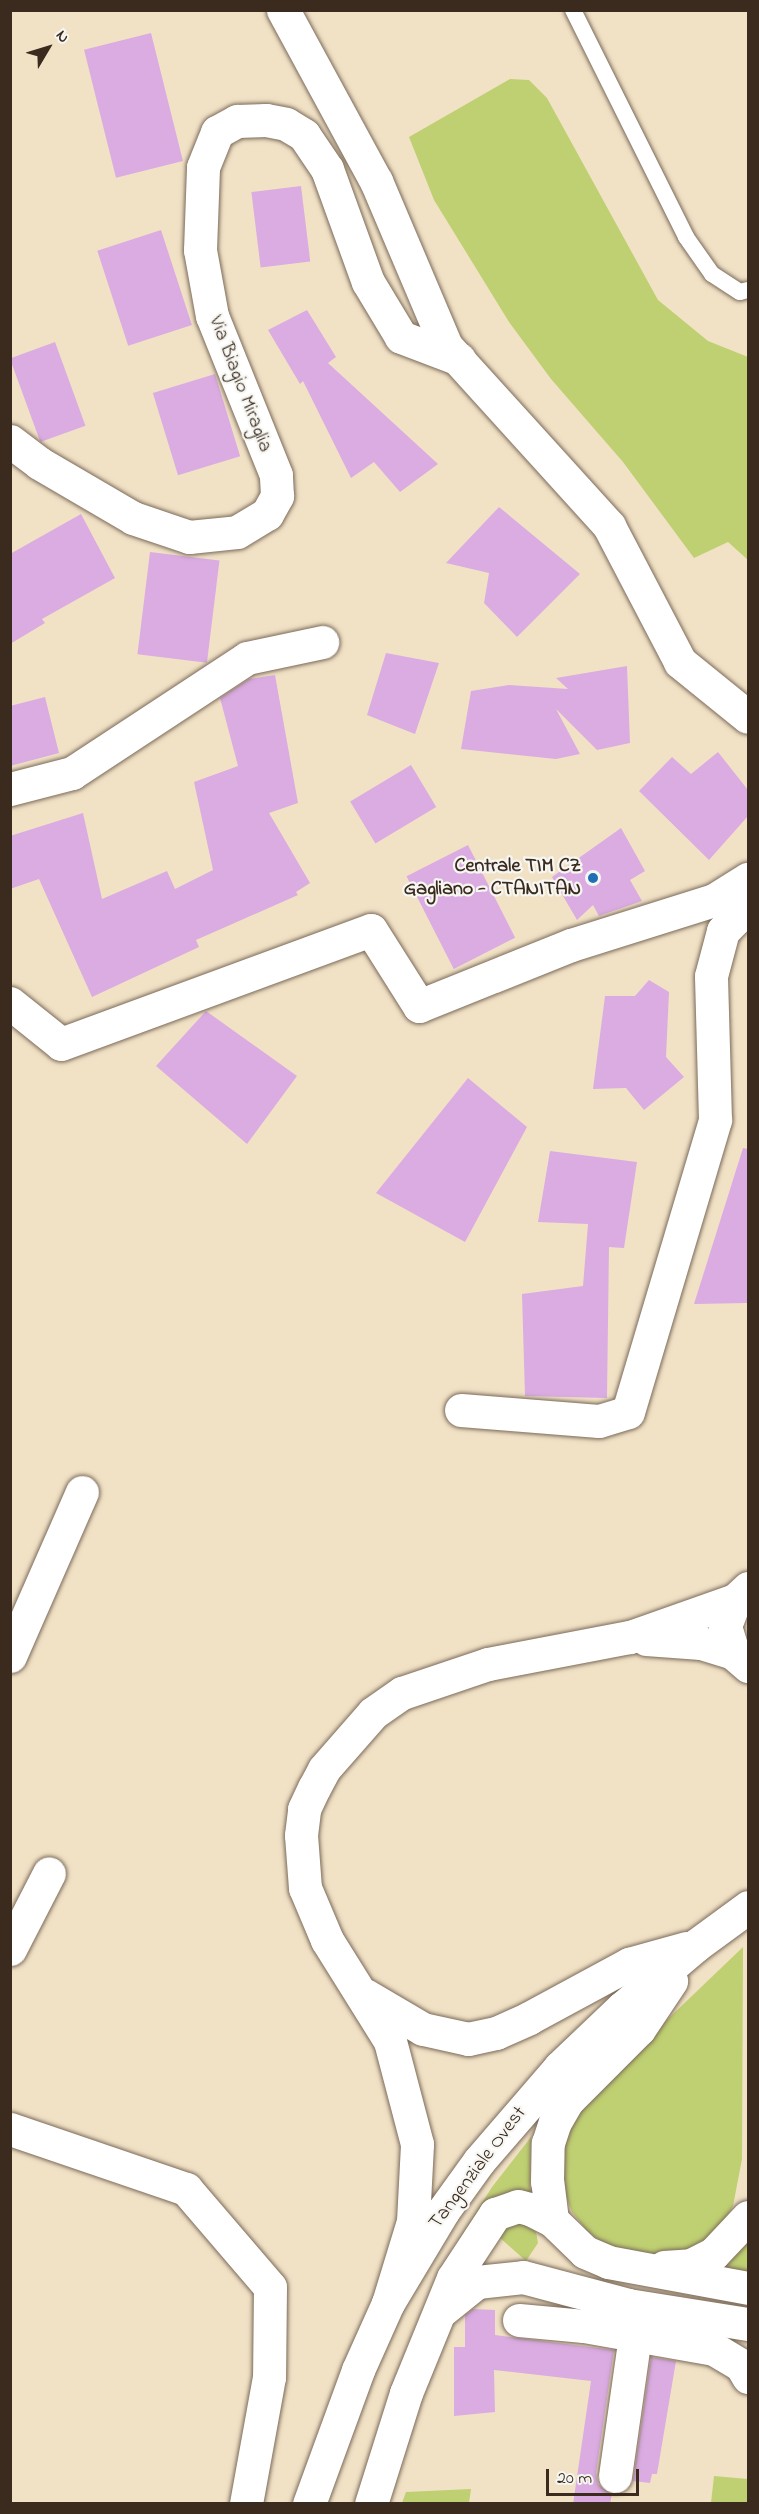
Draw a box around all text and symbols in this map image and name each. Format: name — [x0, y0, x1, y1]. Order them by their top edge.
north arrow — [18, 18, 78, 78]
text: N — [49, 25, 75, 49]
street label: Via Biagio Miraglia — [203, 312, 277, 456]
place label: Centrale TIM CZ Gagliano - CTANITAN — [404, 855, 581, 902]
marker: Centrale TIM CZ Gagliano - CTANITAN — [586, 871, 600, 885]
street label: Tangenziale Ovest — [424, 2102, 532, 2234]
scale bar — [549, 2457, 642, 2495]
text: 20 m — [557, 2466, 592, 2492]

